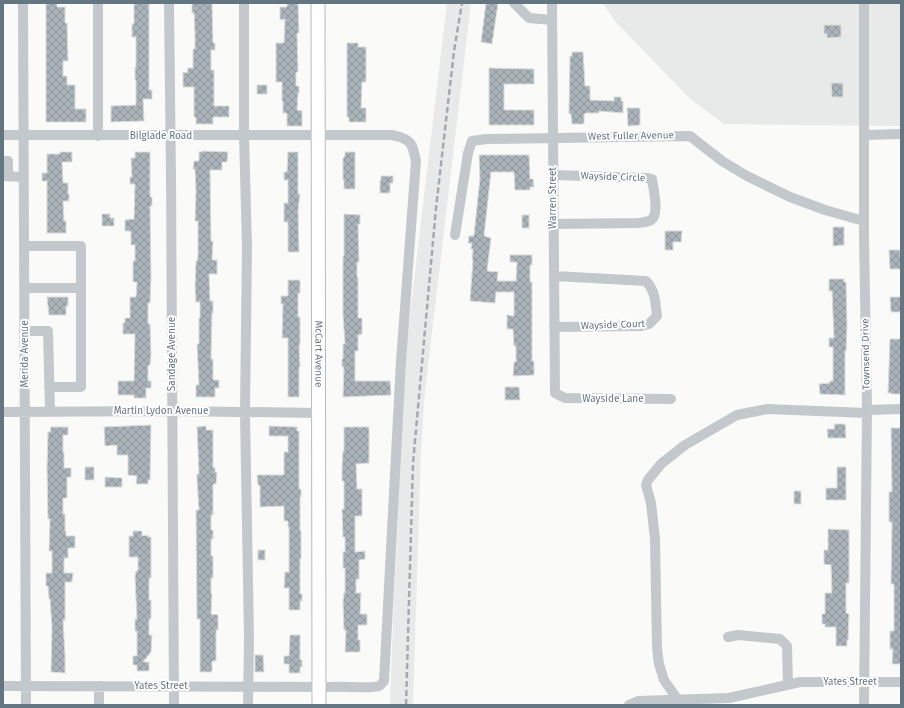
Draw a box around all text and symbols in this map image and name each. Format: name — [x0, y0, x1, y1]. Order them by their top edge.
street label: West Fuller Avenue — [588, 129, 674, 143]
street label: Bilglade Road — [130, 130, 192, 142]
street label: Warren Street — [547, 167, 559, 229]
street label: Wayside Circle — [580, 170, 646, 184]
street label: Sandage Avenue — [166, 317, 178, 391]
street label: Wayside Court — [581, 318, 646, 332]
street label: Townsend Drive — [859, 318, 873, 390]
street label: Merida Avenue — [19, 320, 31, 388]
street label: McCart Avenue — [312, 321, 325, 387]
street label: Wayside Lane — [582, 393, 644, 405]
street label: Martin Lydon Avenue — [114, 405, 208, 417]
street label: Yates Street — [823, 676, 877, 688]
street label: Yates Street — [134, 680, 188, 692]

